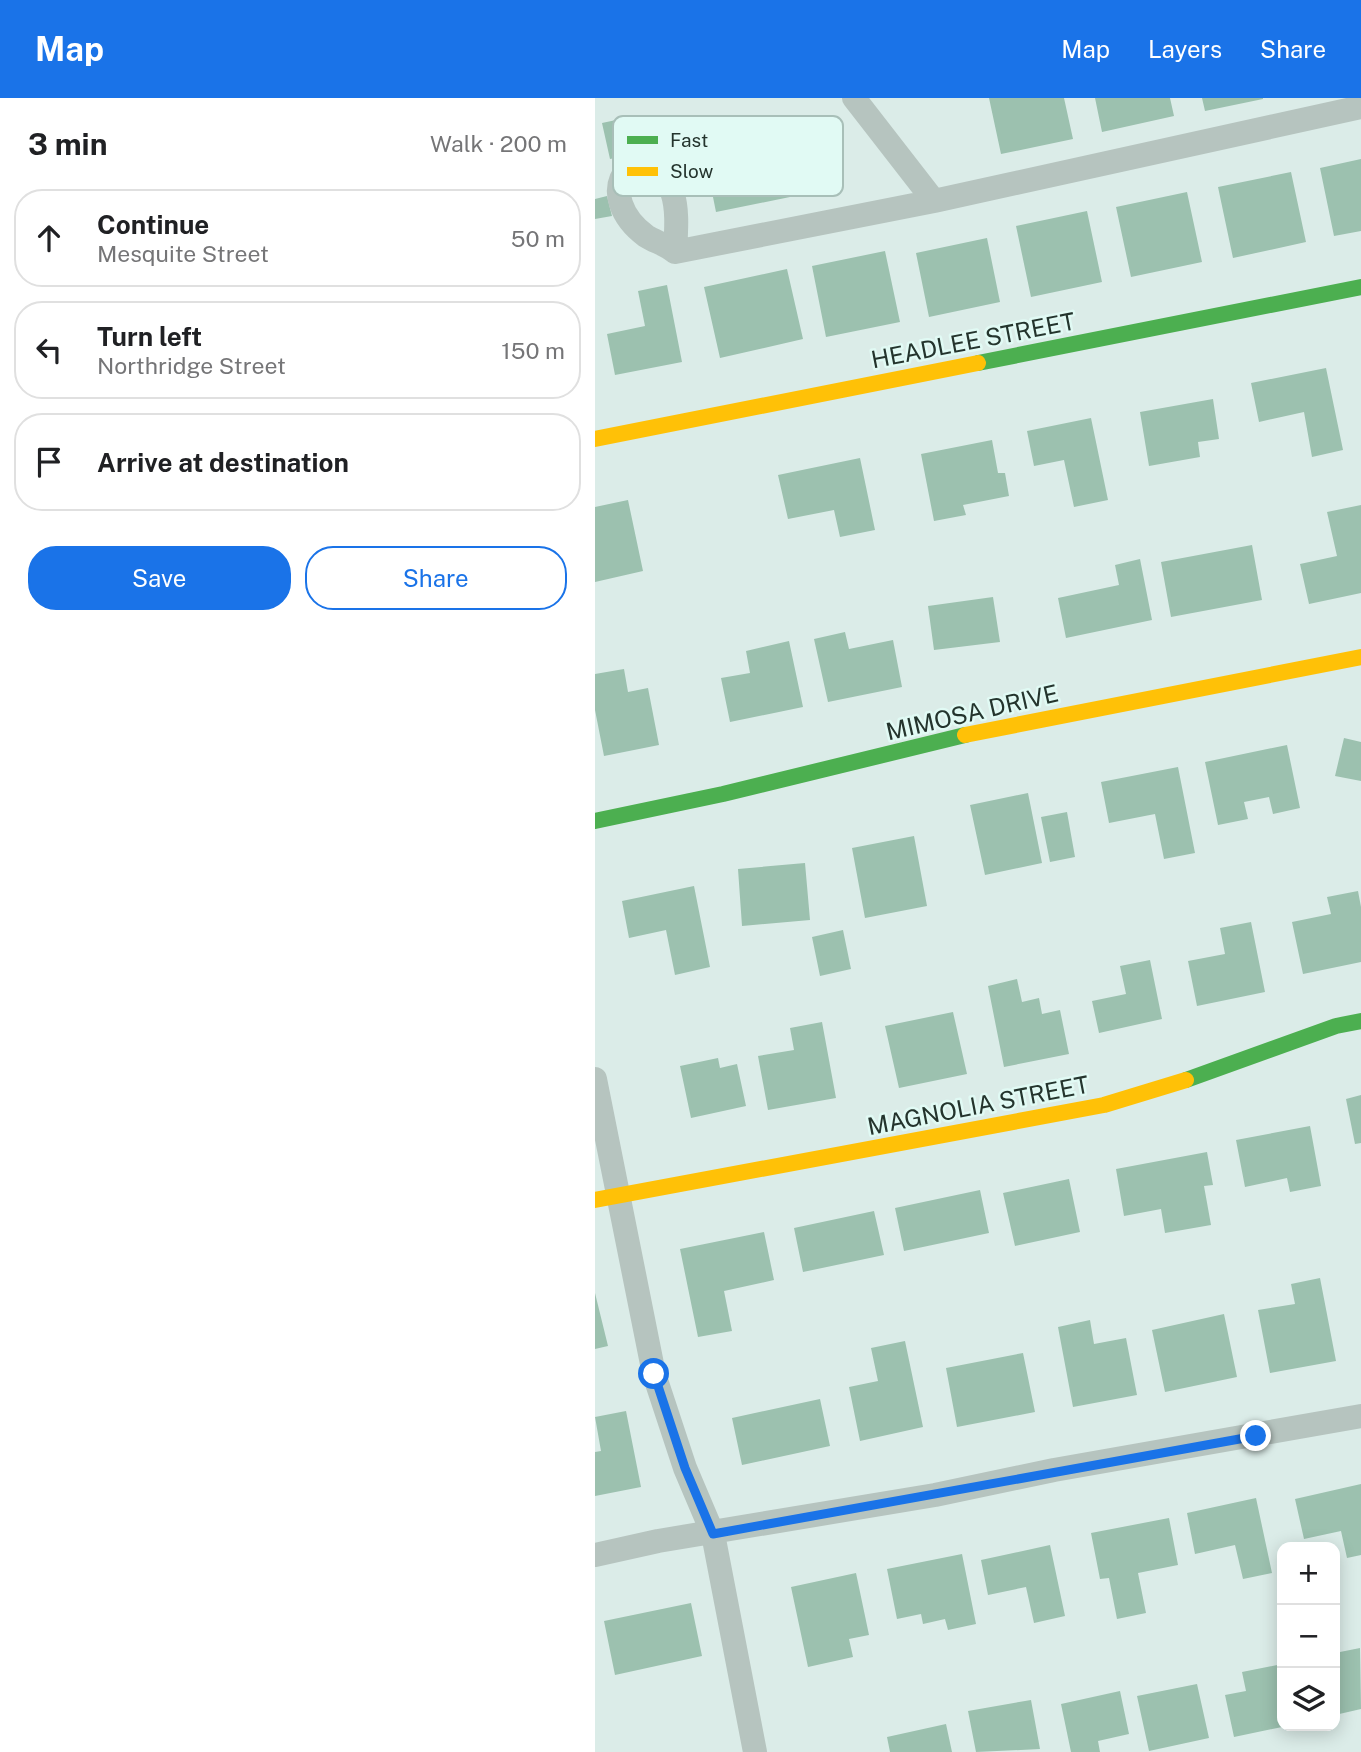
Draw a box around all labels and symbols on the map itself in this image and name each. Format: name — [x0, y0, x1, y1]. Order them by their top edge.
legend — [613, 116, 843, 196]
text: Fast — [670, 129, 708, 151]
text: Slow — [670, 160, 714, 182]
street label: HEADLEE STREET — [869, 306, 1077, 374]
street label: MIMOSA DRIVE — [883, 679, 1061, 745]
street label: MAGNOLIA STREET — [865, 1070, 1091, 1140]
route start — [638, 1358, 669, 1389]
route end — [1240, 1420, 1271, 1451]

